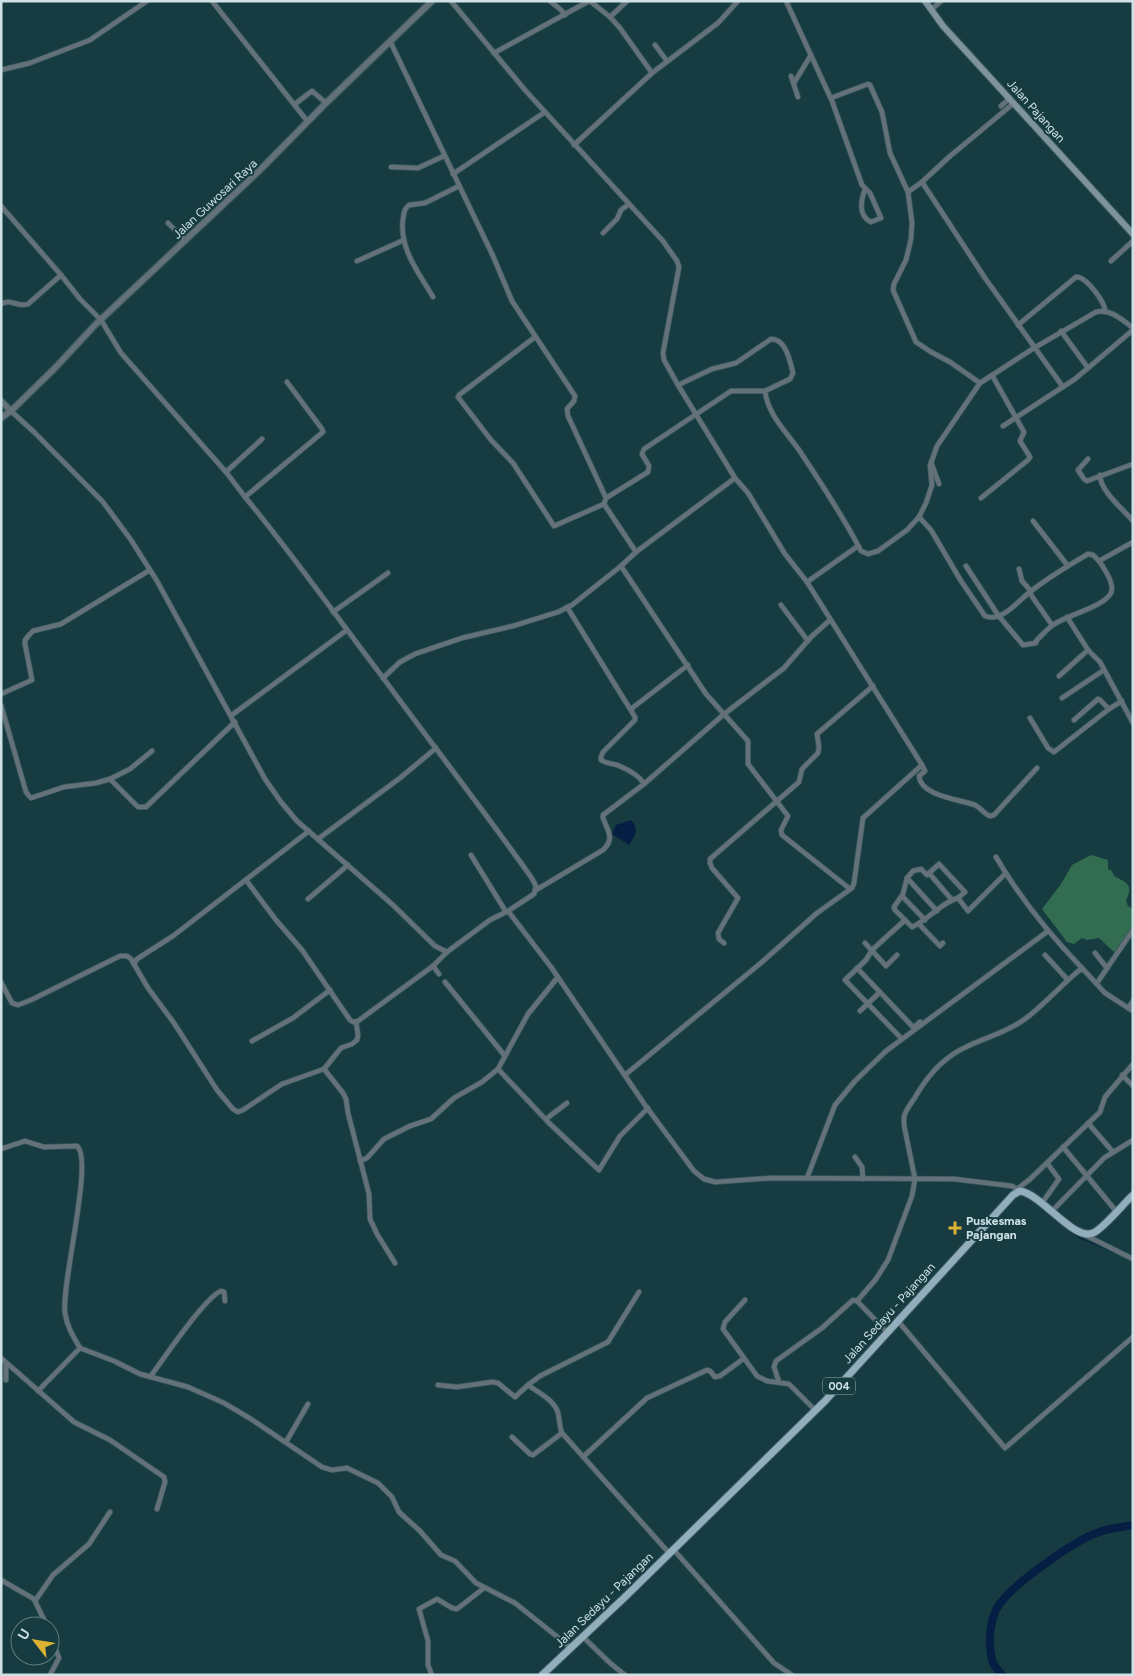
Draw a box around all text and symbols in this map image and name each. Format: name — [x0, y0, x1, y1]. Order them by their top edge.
street label: Jalan Pajangan — [1004, 77, 1068, 145]
street label: Jalan Guwosari Raya — [170, 156, 260, 242]
place label: Puskesmas Pajangan — [966, 1214, 1027, 1242]
marker: Puskesmas Pajangan — [948, 1221, 962, 1235]
street label: Jalan Sedayu - Pajangan — [840, 1260, 938, 1366]
road number: 004 — [823, 1378, 855, 1394]
street label: Jalan Sedayu - Pajangan — [552, 1549, 656, 1650]
north arrow — [10, 1616, 60, 1666]
text: U — [14, 1626, 34, 1643]

